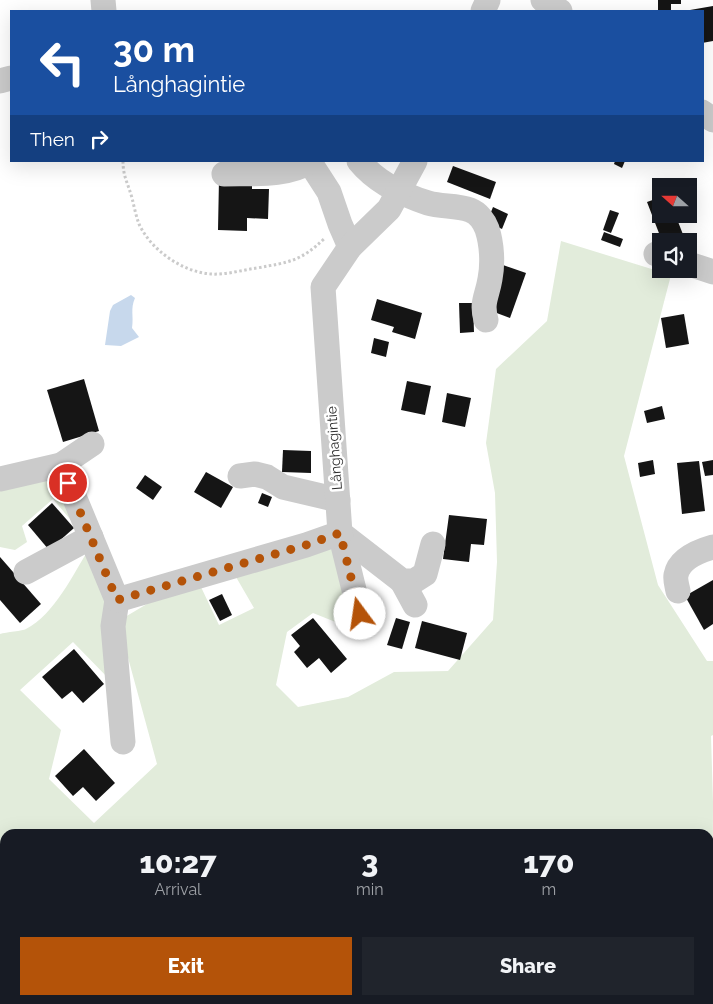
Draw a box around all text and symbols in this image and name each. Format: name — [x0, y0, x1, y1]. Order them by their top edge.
text: 30 m — [113, 29, 195, 70]
icon: left — [30, 30, 95, 95]
text: Långhagintie — [113, 71, 245, 97]
icon: right — [85, 125, 113, 153]
text: Then — [30, 128, 75, 150]
north arrow — [652, 178, 698, 222]
map controls — [652, 178, 697, 278]
button: sound — [652, 233, 697, 278]
street label: Långhagintie — [323, 405, 345, 491]
pin — [47, 462, 89, 504]
icon: arrive — [54, 469, 82, 497]
position arrow — [333, 587, 385, 639]
text: 10:27 — [140, 845, 216, 880]
text: 3 — [361, 845, 378, 880]
text: 170 — [523, 845, 574, 880]
text: Arrival — [155, 880, 201, 899]
text: min — [356, 880, 384, 899]
text: m — [541, 880, 556, 899]
button: Exit — [20, 937, 352, 995]
button: Share — [362, 937, 694, 995]

